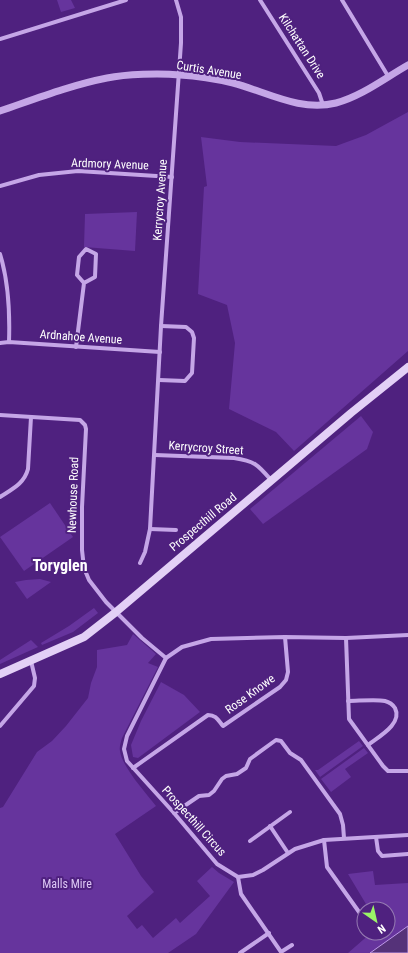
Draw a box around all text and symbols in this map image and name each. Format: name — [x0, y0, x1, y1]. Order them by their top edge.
street label: Kilchattan Drive — [276, 11, 328, 81]
street label: Curtis Avenue — [175, 58, 243, 82]
street label: Ardmory Avenue — [71, 156, 149, 172]
street label: Kerrycroy Avenue — [150, 158, 170, 241]
street label: Ardnahoe Avenue — [39, 327, 123, 347]
street label: Kerrycroy Street — [168, 438, 244, 458]
street label: Newhouse Road — [65, 457, 81, 533]
street label: Prospecthill Road — [167, 490, 239, 554]
district label: Toryglen — [32, 556, 88, 575]
street label: Rose Knowe — [222, 671, 278, 717]
street label: Prospecthill Circus — [159, 783, 229, 859]
park label: Malls Mire — [42, 877, 92, 891]
north arrow — [356, 901, 396, 941]
text: N — [375, 922, 388, 936]

